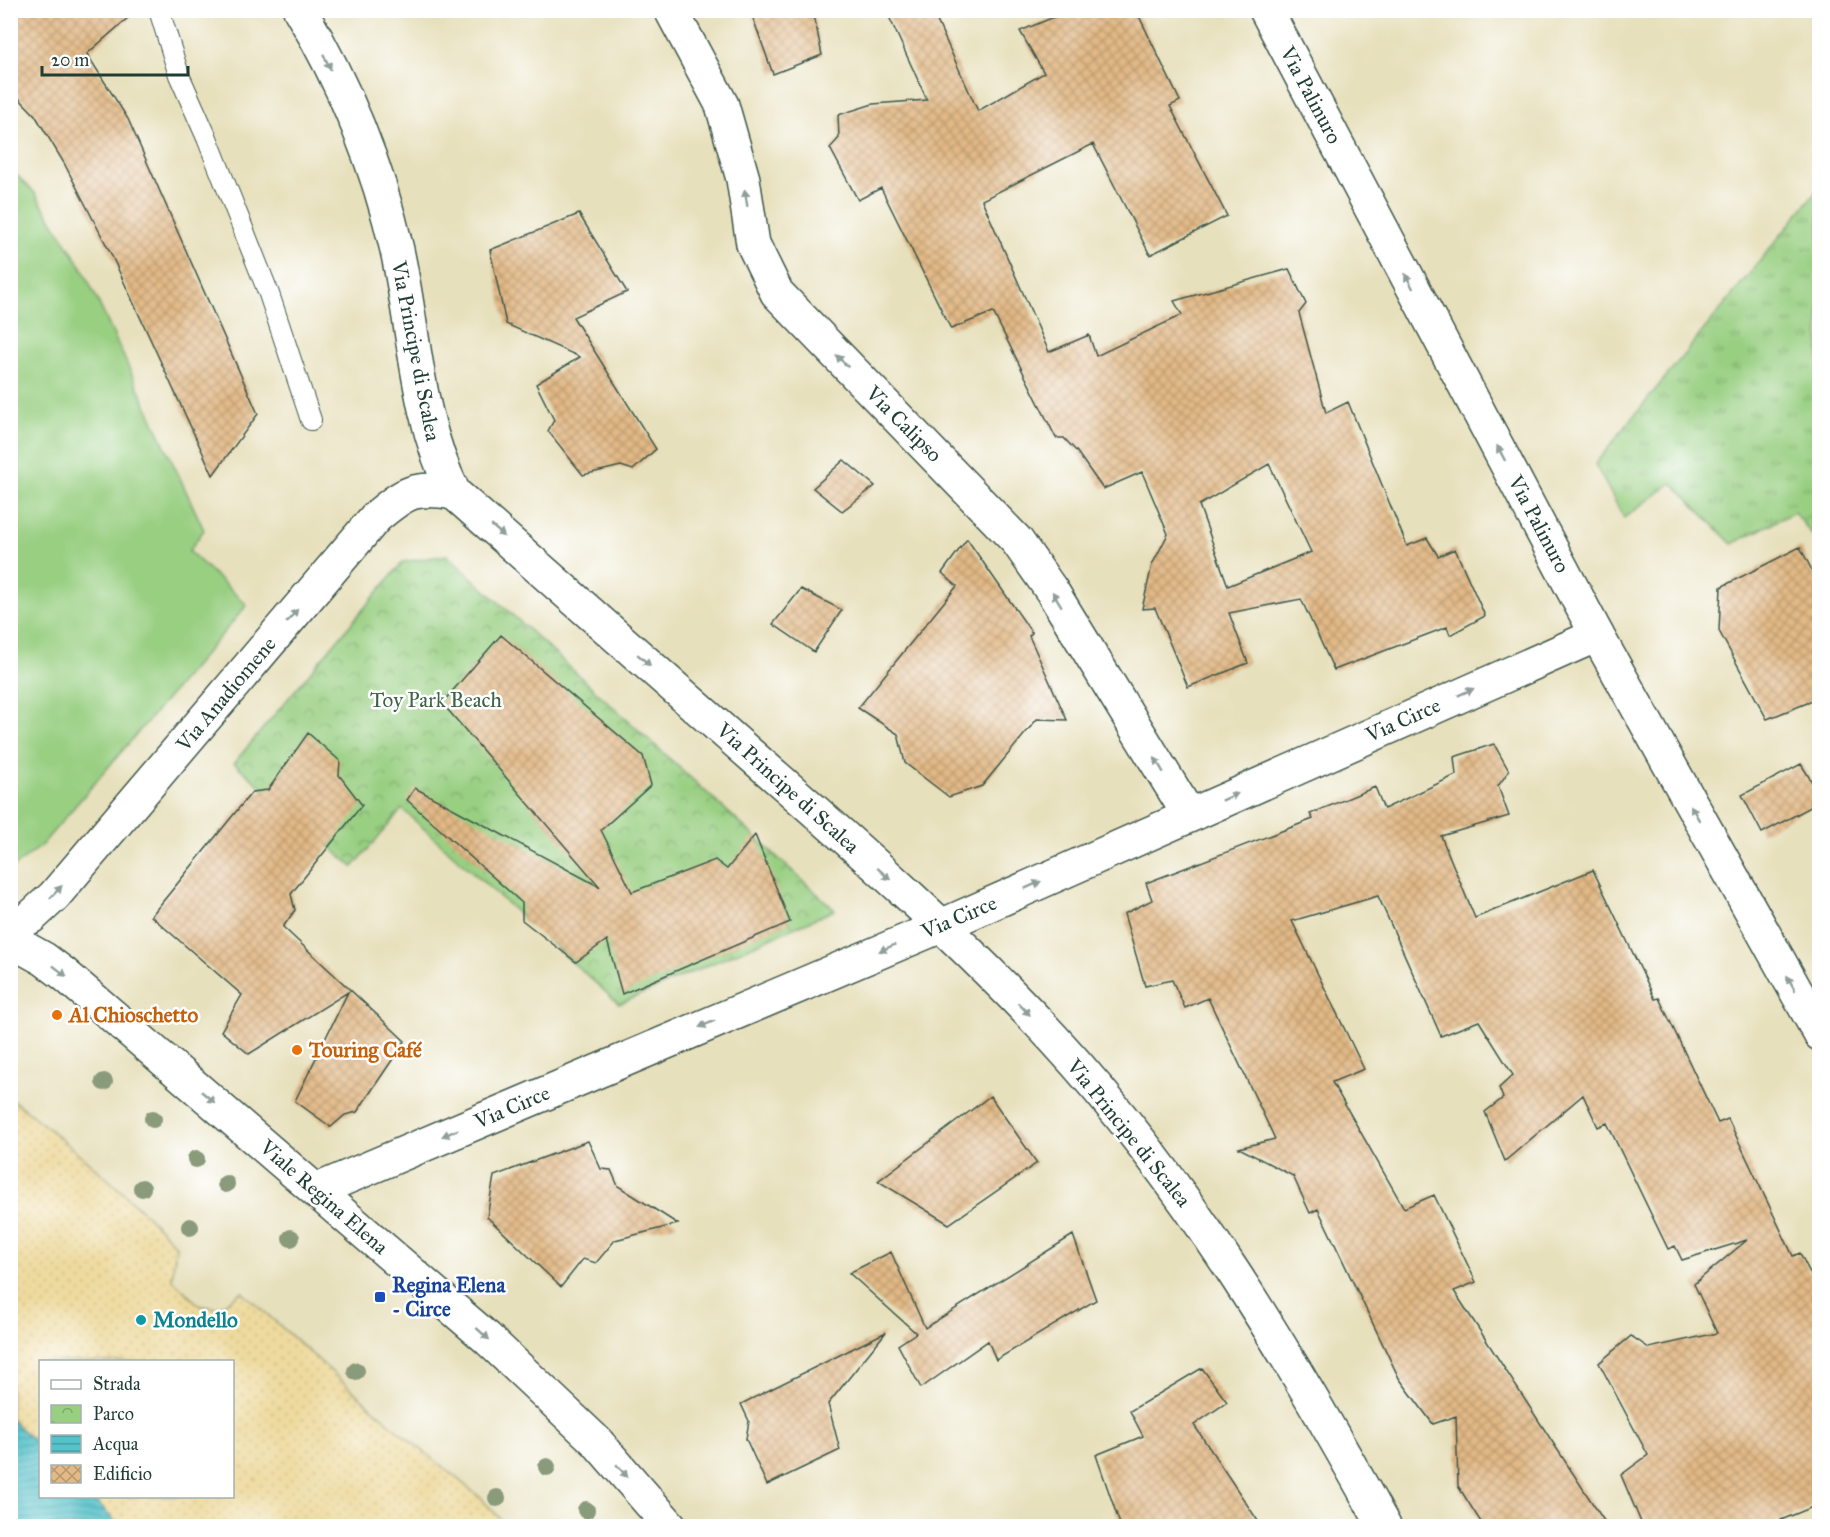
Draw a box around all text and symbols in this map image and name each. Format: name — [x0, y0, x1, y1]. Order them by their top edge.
scale bar — [42, 39, 188, 77]
street label: Via Palinuro — [1274, 41, 1348, 148]
text: 20 m — [51, 49, 89, 71]
one-way arrow — [322, 54, 331, 71]
one-way arrow — [742, 189, 751, 208]
street label: Via Principe di Scalea — [386, 258, 446, 443]
one-way arrow — [1404, 272, 1414, 289]
one-way arrow — [835, 354, 849, 369]
street label: Via Calipso — [860, 380, 948, 468]
one-way arrow — [1496, 444, 1506, 461]
street label: Via Palinuro — [1502, 470, 1576, 577]
one-way arrow — [490, 524, 505, 537]
one-way arrow — [1051, 591, 1062, 607]
one-way arrow — [285, 609, 298, 624]
street label: Via Anadiomene — [170, 631, 282, 757]
one-way arrow — [636, 653, 651, 666]
park label: Toy Park Beach — [370, 687, 502, 713]
one-way arrow — [1457, 688, 1474, 697]
street label: Via Circe — [1361, 692, 1445, 748]
street label: Via Principe di Scalea — [711, 716, 865, 859]
one-way arrow — [1154, 757, 1165, 773]
one-way arrow — [1221, 792, 1239, 801]
one-way arrow — [1690, 805, 1701, 821]
one-way arrow — [876, 867, 891, 880]
one-way arrow — [1024, 880, 1042, 890]
one-way arrow — [49, 885, 63, 900]
street label: Via Circe — [917, 889, 1001, 945]
one-way arrow — [878, 944, 896, 953]
one-way arrow — [52, 965, 67, 977]
one-way arrow — [1786, 974, 1796, 991]
place label: Al Chioschetto — [67, 1002, 198, 1028]
one-way arrow — [1017, 1002, 1031, 1017]
marker: Al Chioschetto — [50, 1008, 64, 1022]
one-way arrow — [699, 1020, 716, 1029]
place label: Touring Café — [308, 1037, 422, 1063]
marker: Touring Café — [290, 1043, 304, 1057]
street label: Via Principe di Scalea — [1061, 1053, 1197, 1212]
street label: Via Circe — [470, 1079, 554, 1135]
one-way arrow — [200, 1091, 216, 1104]
one-way arrow — [441, 1128, 459, 1138]
street label: Viale Regina Elena — [254, 1134, 394, 1260]
place label: Regina Elena - Circe — [392, 1272, 506, 1322]
marker: Regina Elena - Circe — [373, 1290, 387, 1304]
place label: Mondello — [153, 1307, 238, 1333]
marker: Mondello — [134, 1313, 148, 1327]
one-way arrow — [475, 1327, 490, 1340]
legend — [39, 1360, 234, 1498]
text: Strada — [93, 1373, 141, 1395]
text: Parco — [93, 1403, 134, 1425]
text: Acqua — [92, 1433, 139, 1456]
text: Edificio — [93, 1463, 152, 1485]
one-way arrow — [615, 1463, 628, 1478]

